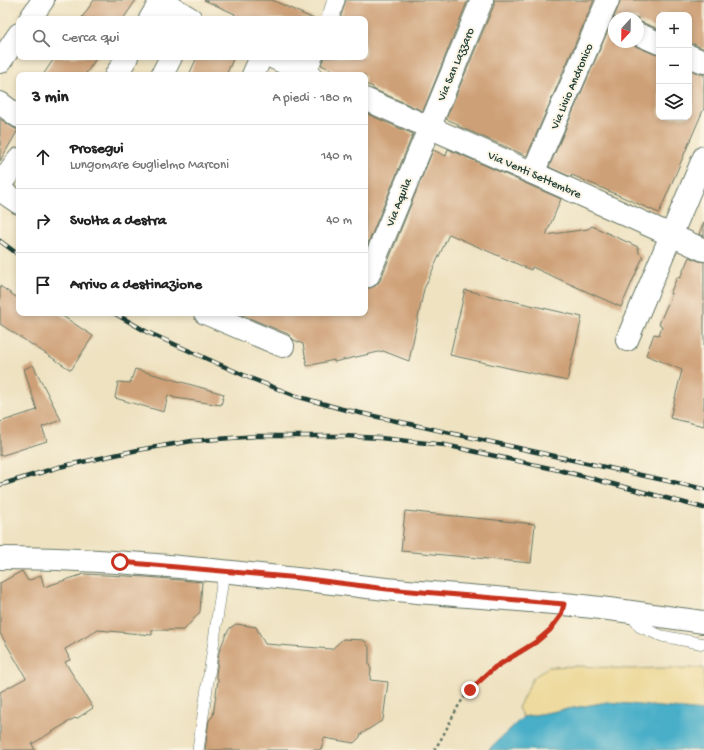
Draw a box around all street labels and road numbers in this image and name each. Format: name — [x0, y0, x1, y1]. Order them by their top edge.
street label: Via San Lazzaro — [435, 26, 479, 104]
street label: Via Livio Andronico — [548, 42, 597, 133]
street label: Via Venti Settembre — [484, 149, 584, 203]
street label: Via Aquila — [384, 176, 416, 230]

